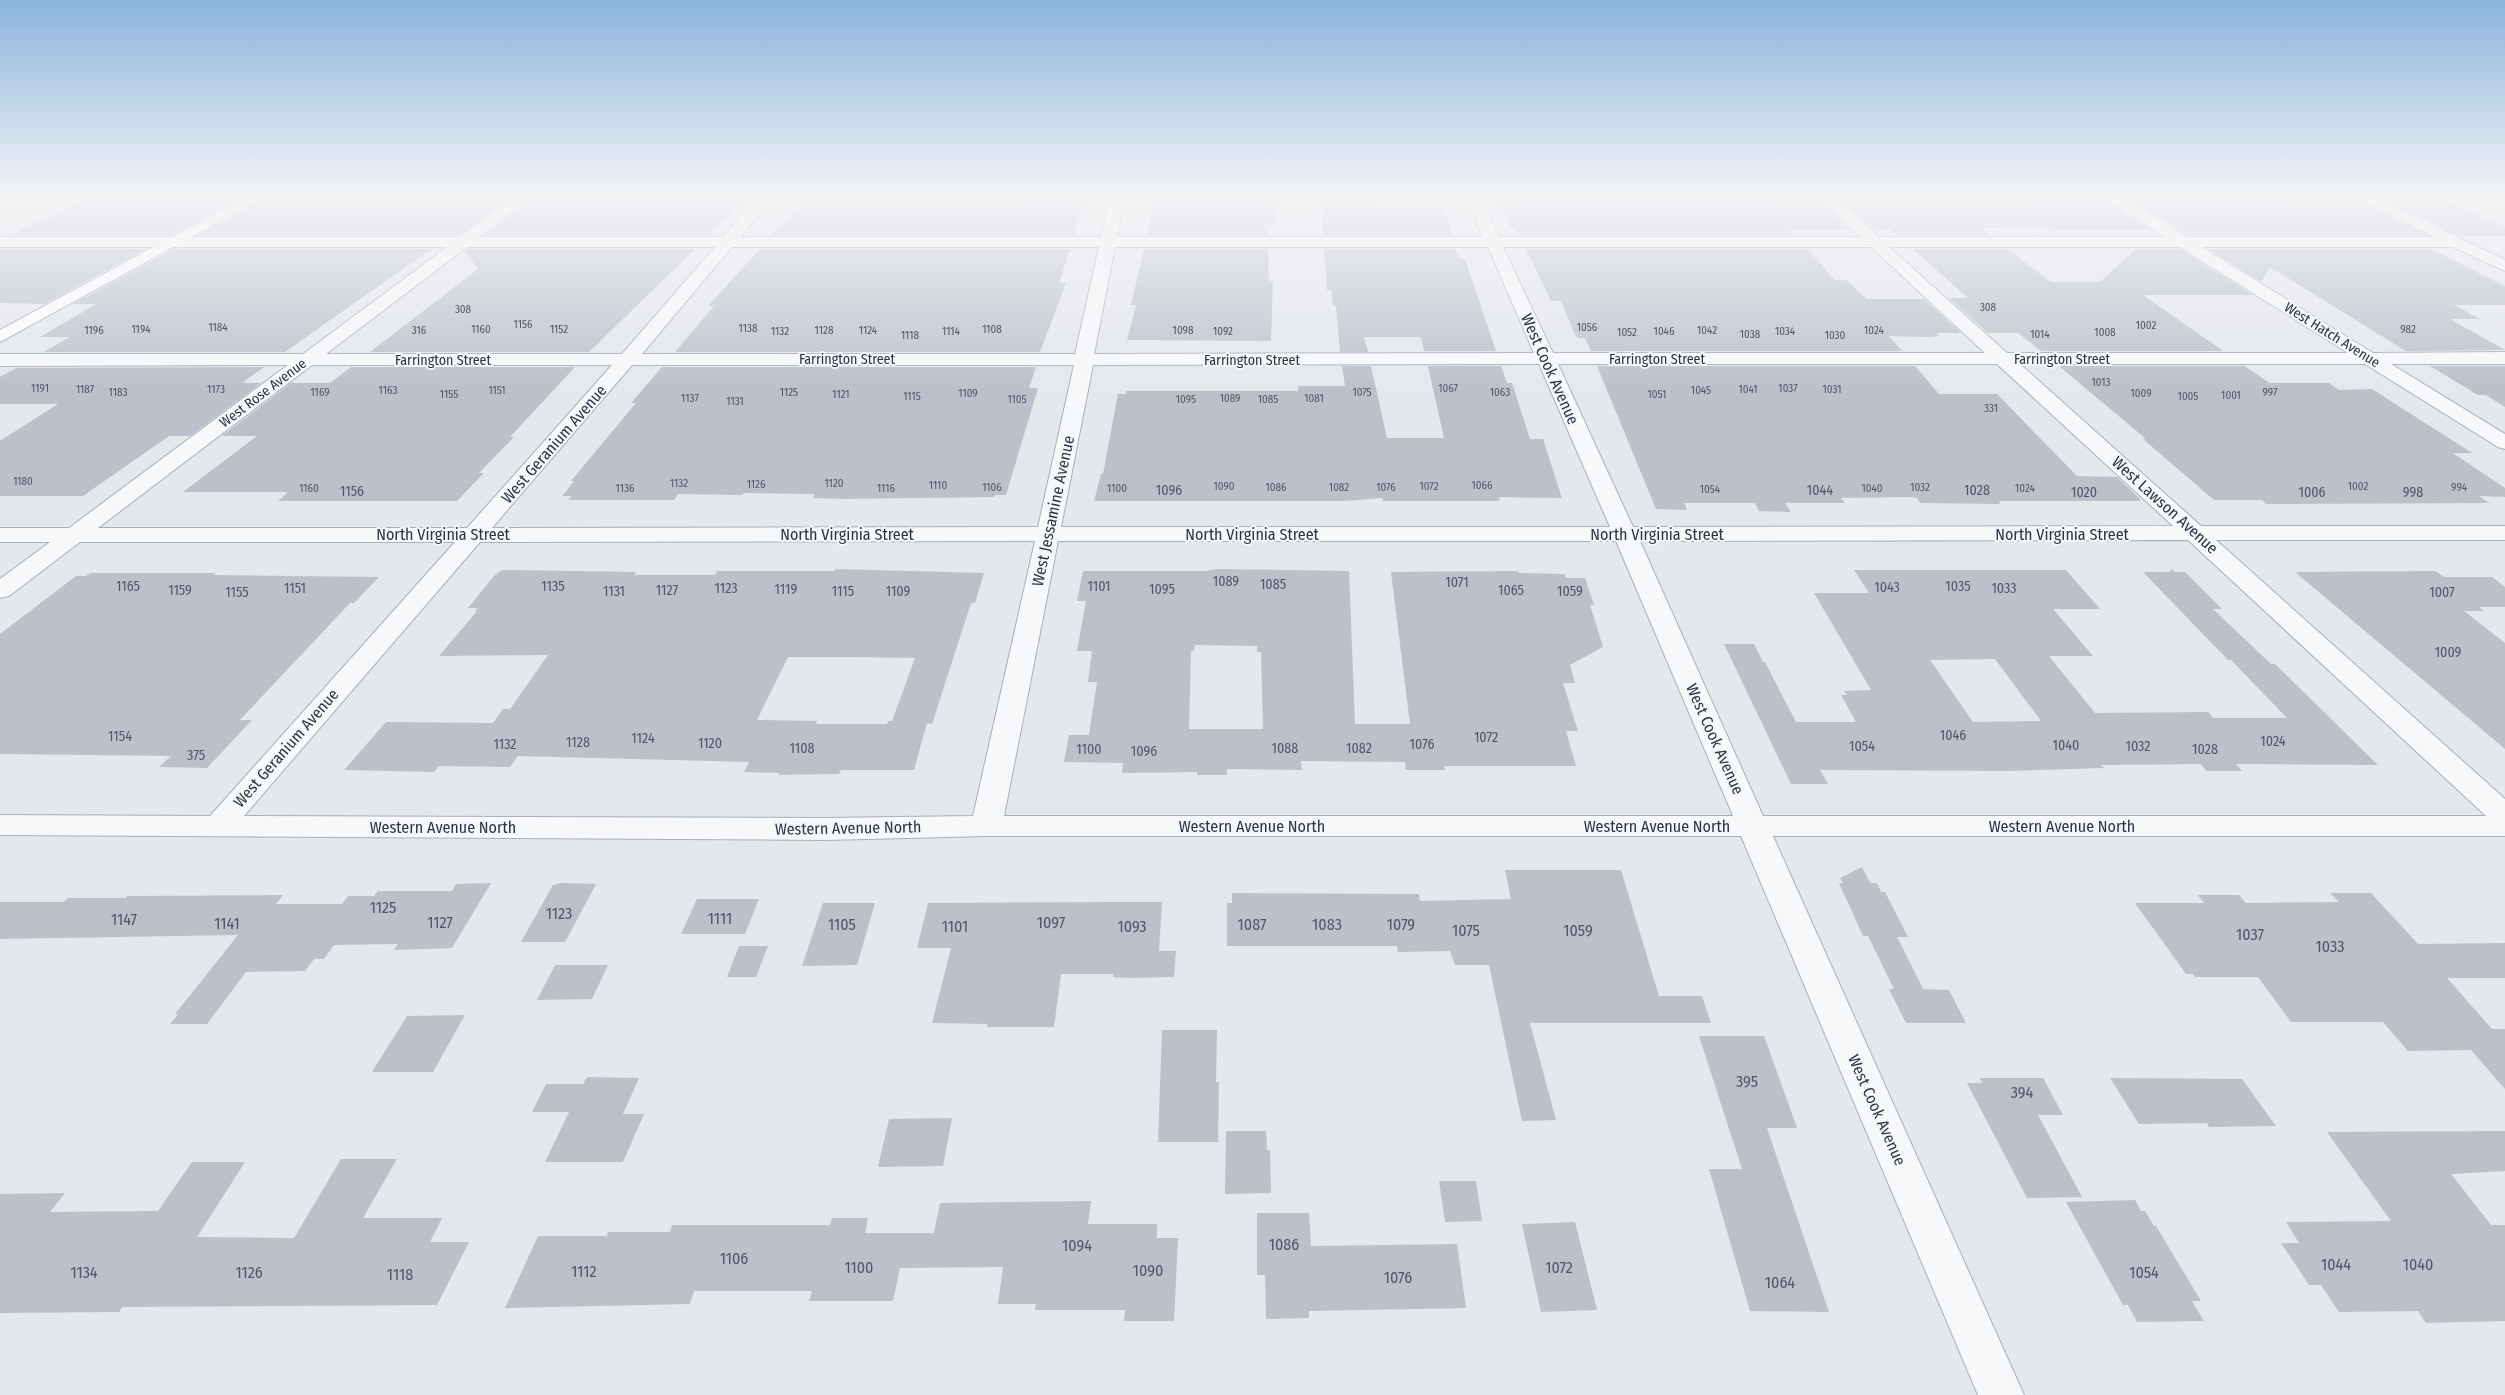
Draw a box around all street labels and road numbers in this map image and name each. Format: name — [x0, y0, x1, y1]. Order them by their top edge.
street label: West Hatch Avenue — [2281, 299, 2383, 371]
street label: West Cook Avenue — [1517, 311, 1583, 428]
street label: Farrington Street — [799, 351, 896, 368]
street label: Farrington Street — [1609, 351, 1706, 368]
street label: Farrington Street — [2014, 351, 2111, 368]
street label: Farrington Street — [395, 352, 492, 369]
street label: Farrington Street — [1204, 352, 1301, 369]
street label: West Rose Avenue — [216, 355, 310, 431]
street label: West Geranium Avenue — [497, 381, 611, 507]
street label: West Jessamine Avenue — [1028, 434, 1078, 588]
street label: West Lawson Avenue — [2108, 452, 2222, 558]
street label: North Virginia Street — [376, 525, 511, 544]
street label: North Virginia Street — [780, 525, 915, 544]
street label: North Virginia Street — [1185, 525, 1320, 544]
street label: North Virginia Street — [1590, 525, 1725, 544]
street label: North Virginia Street — [1995, 525, 2130, 544]
street label: West Cook Avenue — [1682, 681, 1748, 798]
street label: West Geranium Avenue — [229, 685, 343, 811]
street label: Western Avenue North — [775, 817, 921, 839]
street label: Western Avenue North — [1179, 817, 1325, 836]
street label: Western Avenue North — [1584, 817, 1730, 836]
street label: Western Avenue North — [1989, 817, 2135, 836]
street label: Western Avenue North — [370, 818, 516, 837]
street label: West Cook Avenue — [1844, 1052, 1910, 1169]

